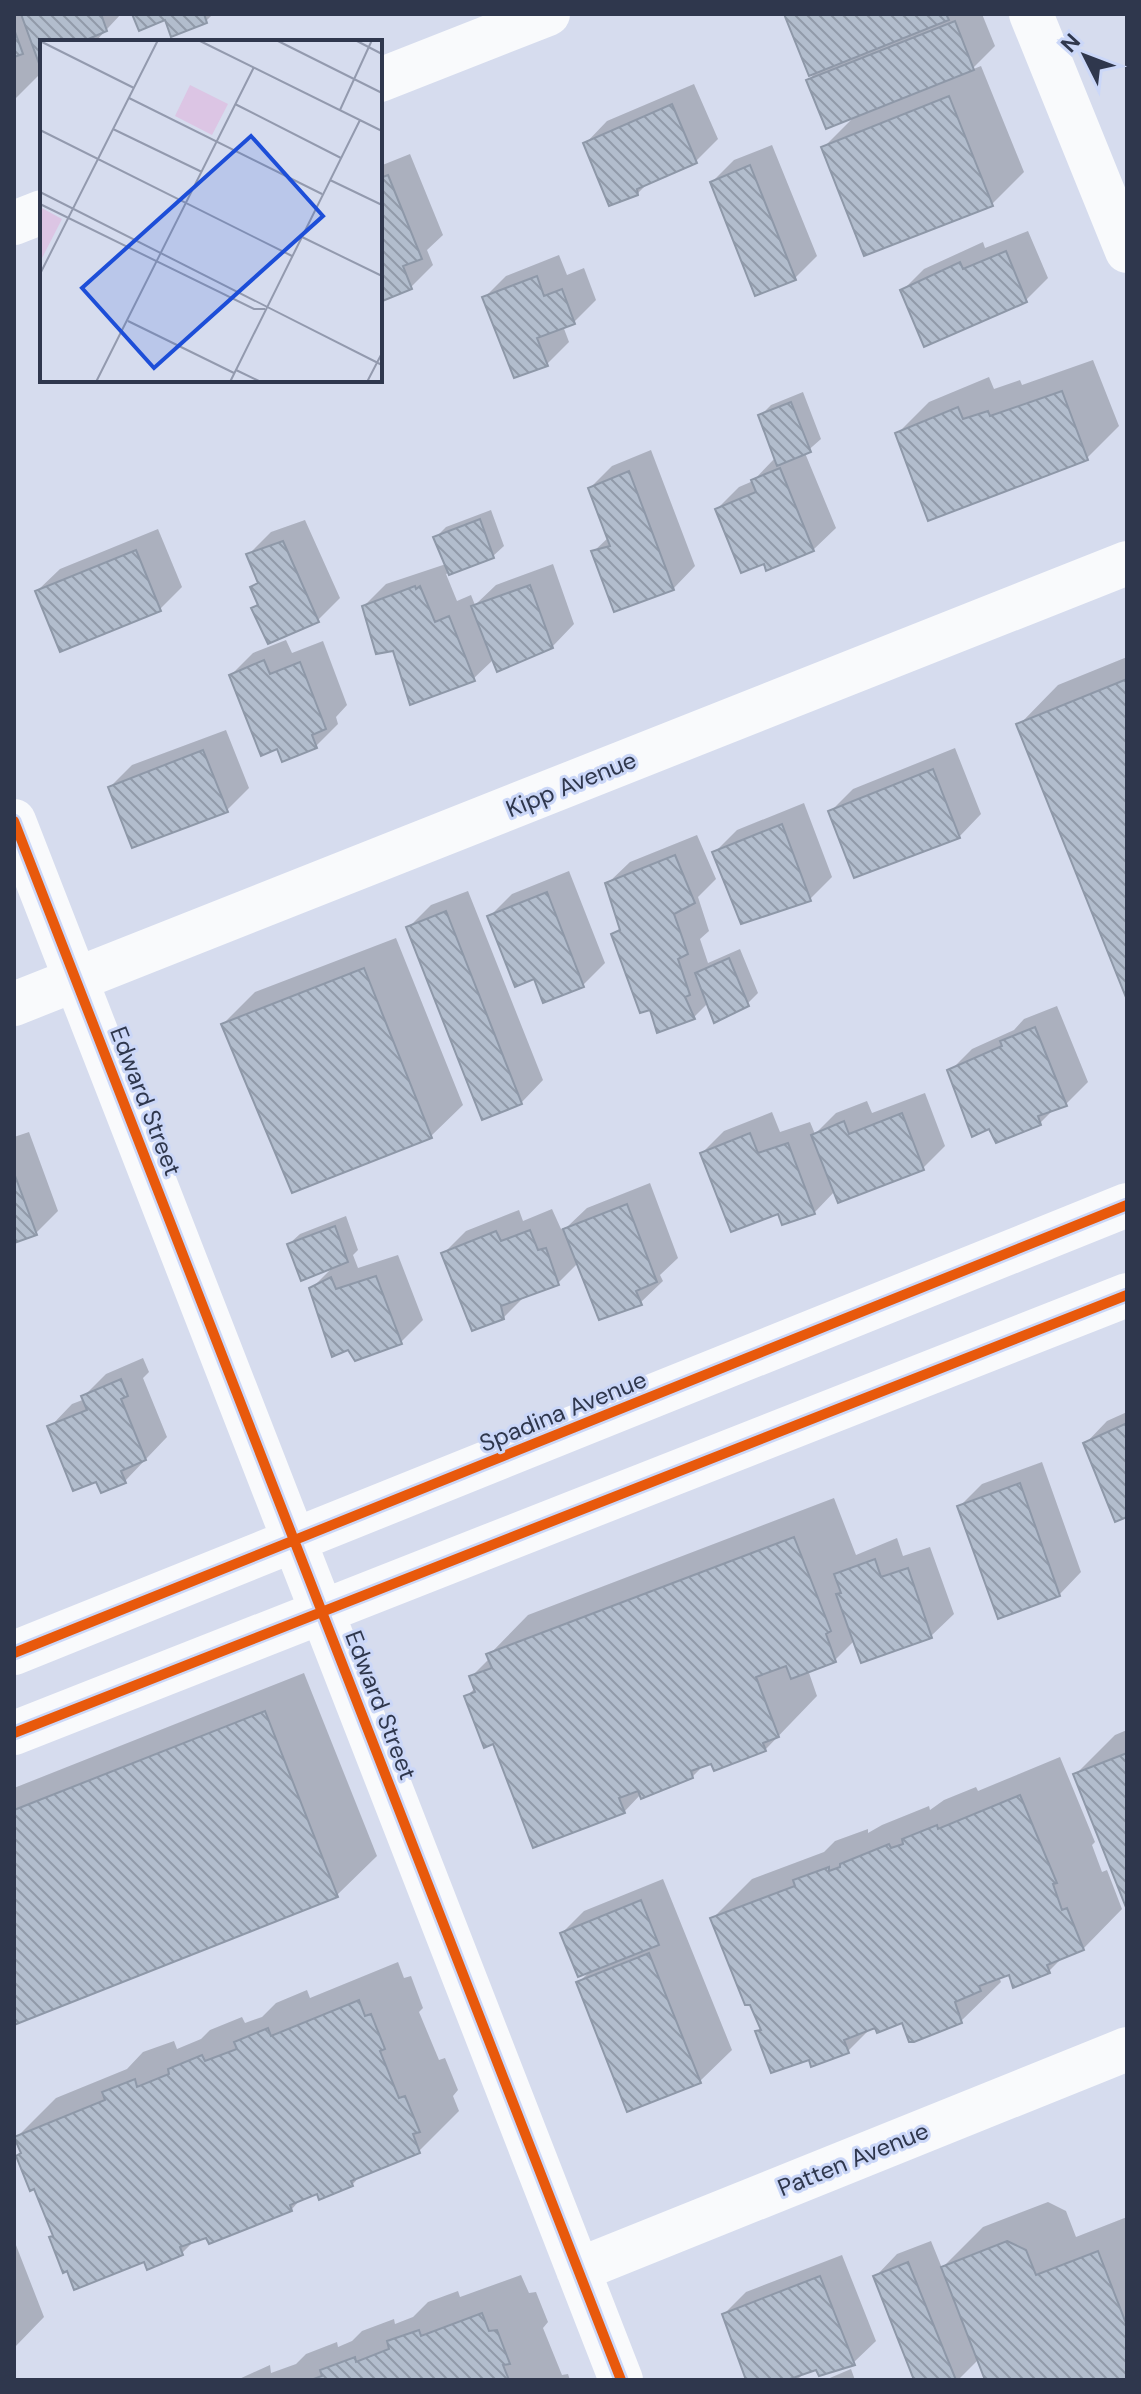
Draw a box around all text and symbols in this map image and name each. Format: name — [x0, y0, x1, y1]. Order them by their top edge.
north arrow — [1045, 16, 1125, 96]
text: N — [1054, 27, 1087, 59]
inset map — [40, 40, 382, 382]
street label: Kipp Avenue — [501, 744, 641, 824]
street label: Edward Street — [103, 1022, 189, 1180]
street label: Spadina Avenue — [475, 1363, 651, 1459]
street label: Edward Street — [338, 1626, 424, 1784]
street label: Patten Avenue — [773, 2115, 933, 2203]

